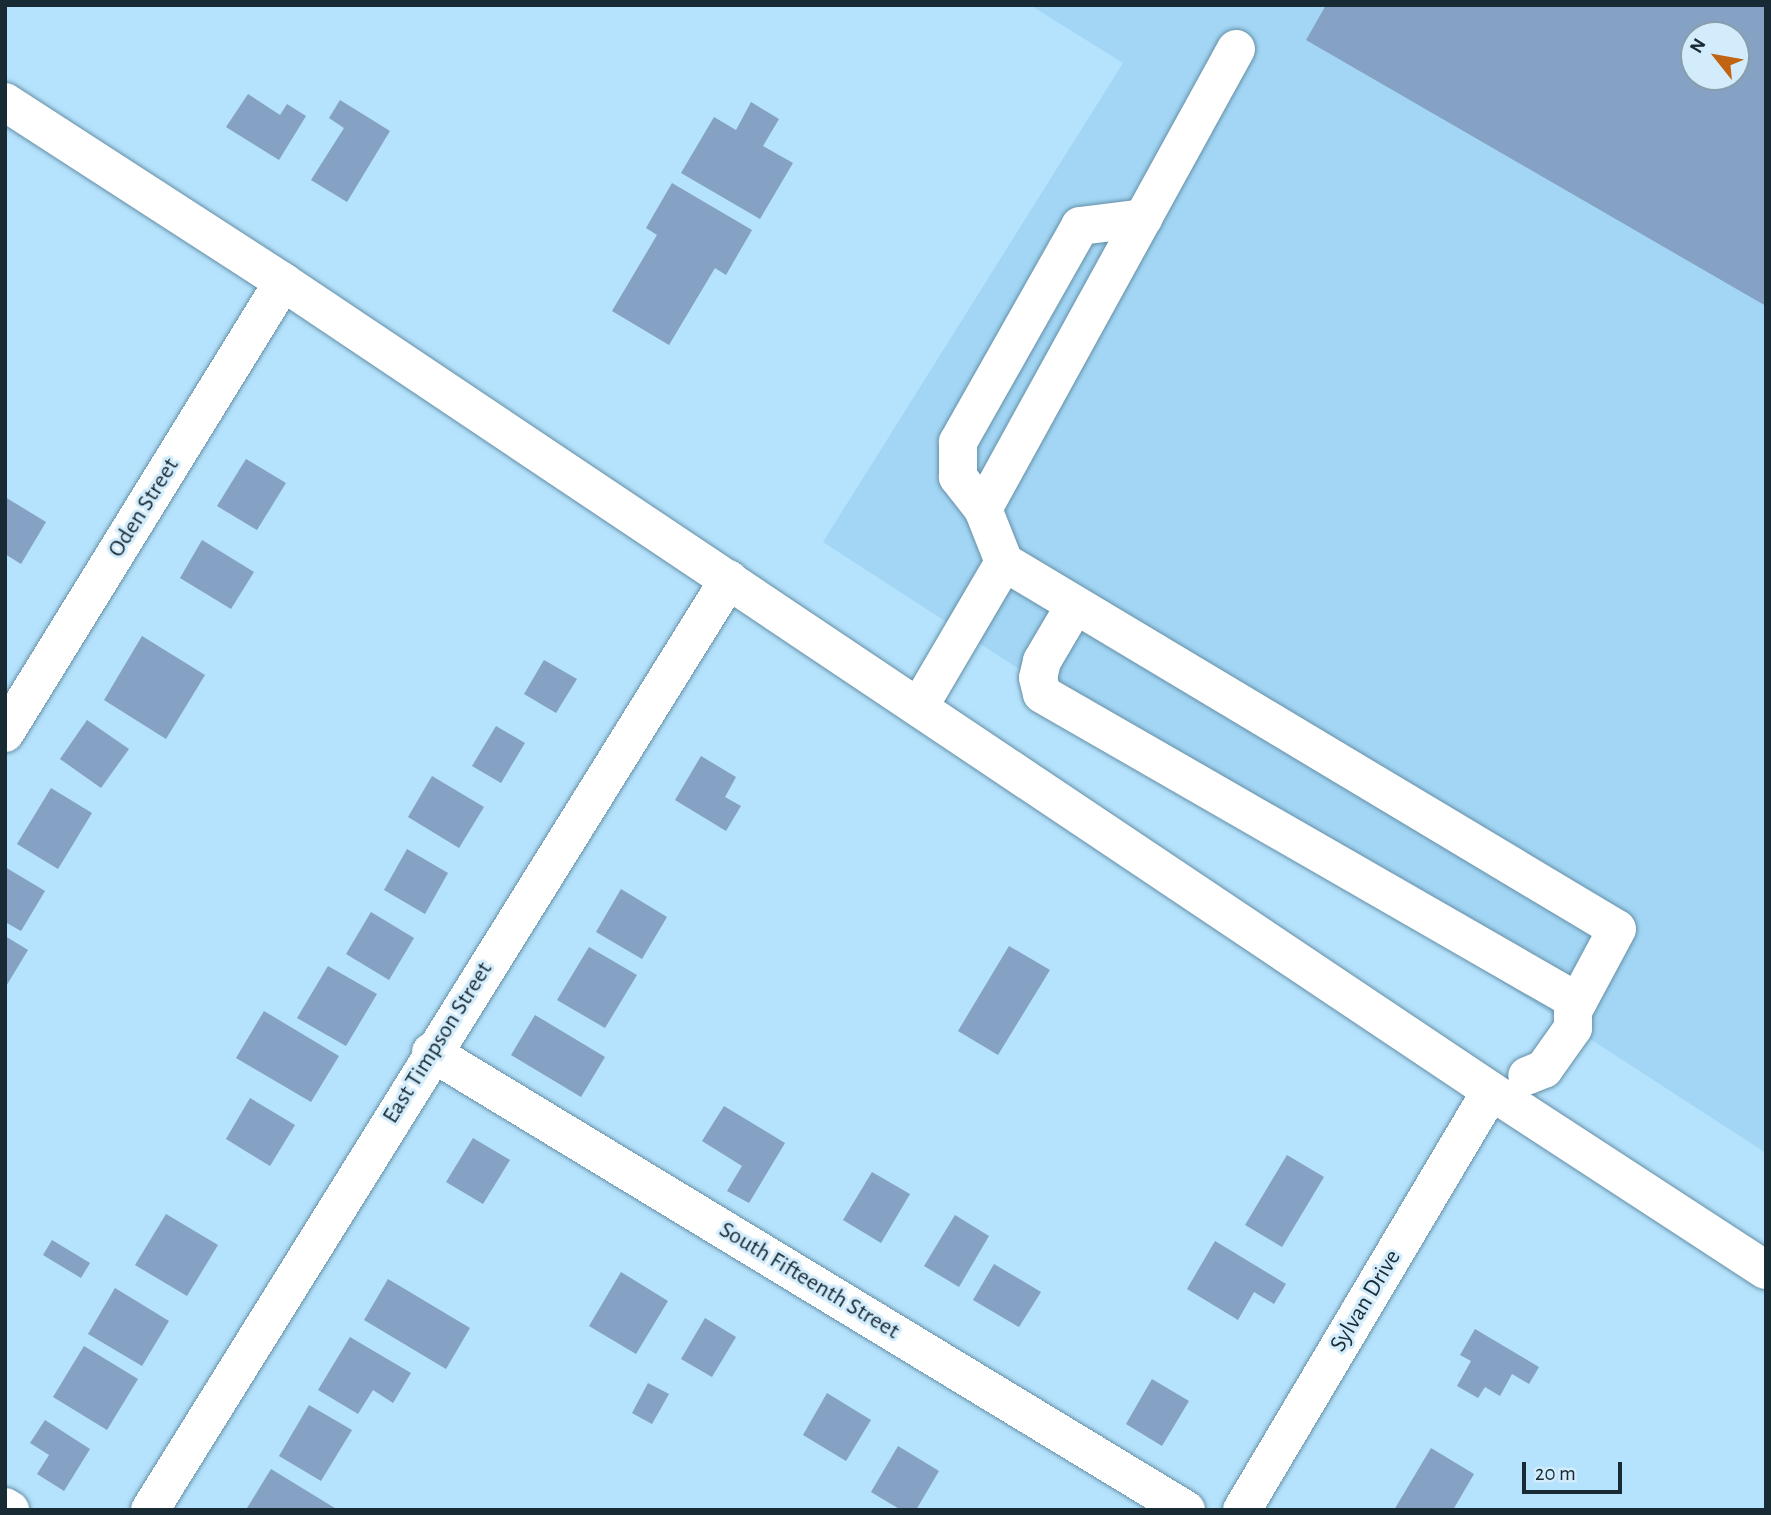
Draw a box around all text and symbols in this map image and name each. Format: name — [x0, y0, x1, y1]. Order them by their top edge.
north arrow — [1680, 21, 1750, 91]
text: N — [1687, 35, 1710, 57]
street label: Oden Street — [102, 453, 186, 563]
street label: East Timpson Street — [377, 957, 499, 1129]
street label: South Fifteenth Street — [714, 1216, 904, 1346]
street label: Sylvan Drive — [1324, 1245, 1408, 1357]
scale bar — [1526, 1448, 1626, 1492]
text: 20 m — [1535, 1463, 1576, 1484]

